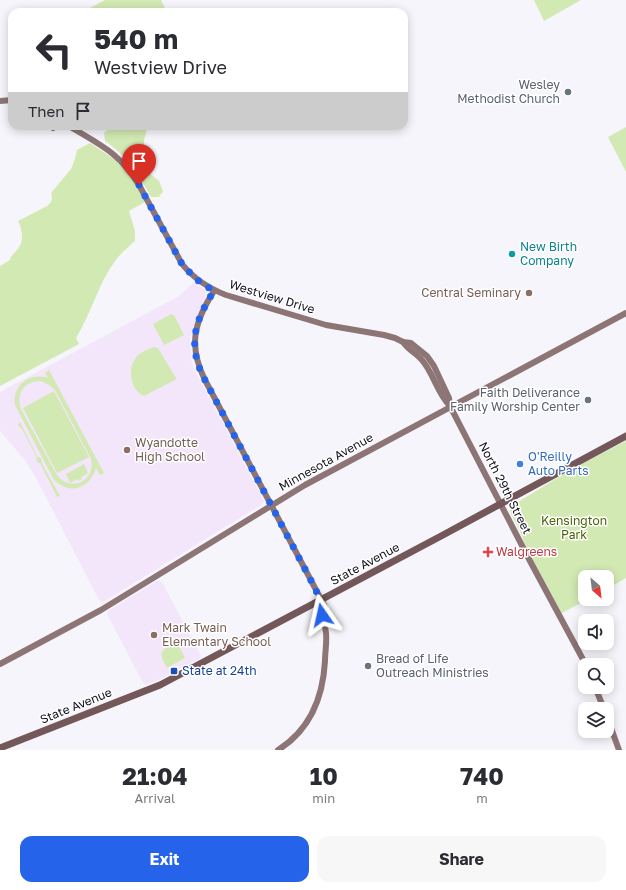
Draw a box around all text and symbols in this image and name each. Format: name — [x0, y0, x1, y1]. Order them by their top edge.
text: 540 m — [94, 22, 178, 55]
icon: left — [28, 24, 80, 76]
text: Westview Drive — [94, 56, 227, 78]
place label: Wesley Methodist Church — [457, 77, 560, 106]
marker: Wesley Methodist Church — [563, 87, 573, 97]
icon: arrive — [72, 100, 94, 122]
text: Then — [28, 102, 64, 120]
pin — [122, 144, 156, 185]
icon: arrive — [128, 150, 150, 172]
place label: New Birth Company — [520, 239, 577, 268]
marker: New Birth Company — [507, 249, 517, 259]
street label: Westview Drive — [228, 276, 317, 317]
place label: Central Seminary — [421, 285, 521, 300]
marker: Central Seminary — [524, 288, 534, 298]
place label: Faith Deliverance Family Worship Center — [450, 385, 580, 414]
marker: Faith Deliverance Family Worship Center — [583, 395, 593, 405]
street label: Minnesota Avenue — [276, 429, 376, 494]
place label: Wyandotte High School — [135, 435, 205, 464]
street label: North 29th Street — [476, 439, 535, 537]
marker: Wyandotte High School — [122, 445, 132, 455]
place label: O'Reilly Auto Parts — [528, 449, 589, 478]
marker: O'Reilly Auto Parts — [515, 459, 525, 469]
park label: Kensington Park — [541, 513, 607, 542]
street label: State Avenue — [328, 539, 402, 588]
place label: Walgreens — [496, 544, 557, 559]
marker: Walgreens — [483, 547, 493, 557]
north arrow — [578, 570, 614, 606]
map controls — [578, 570, 614, 738]
position arrow — [301, 594, 343, 636]
button: sound — [578, 614, 614, 650]
place label: Mark Twain Elementary School — [162, 620, 271, 649]
marker: Mark Twain Elementary School — [149, 630, 159, 640]
place label: Bread of Life Outreach Ministries — [376, 651, 489, 680]
button: search — [578, 658, 614, 694]
marker: Bread of Life Outreach Ministries — [363, 661, 373, 671]
place label: State at 24th — [182, 663, 257, 678]
marker: State at 24th — [169, 666, 179, 676]
street label: State Avenue — [38, 684, 114, 727]
button: layers — [578, 702, 614, 738]
text: 21:04 — [122, 761, 188, 790]
text: 10 — [310, 761, 338, 790]
text: 740 — [460, 761, 504, 790]
text: Arrival — [135, 790, 175, 806]
text: min — [312, 790, 335, 806]
text: m — [476, 790, 488, 806]
button: Exit — [20, 836, 309, 882]
button: Share — [317, 836, 606, 882]

